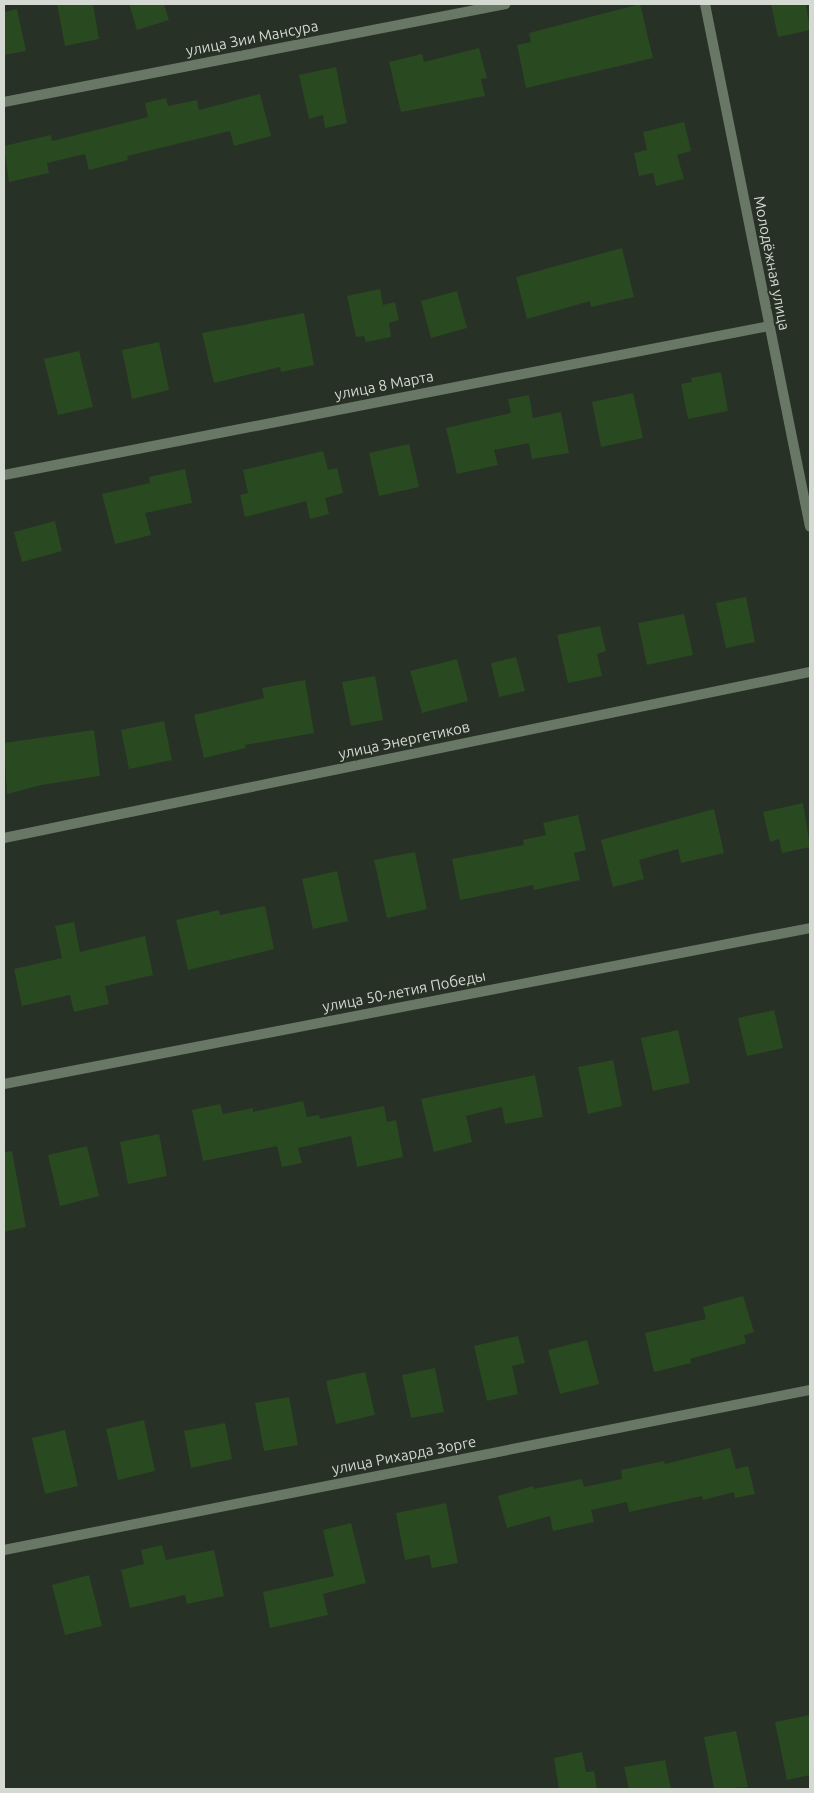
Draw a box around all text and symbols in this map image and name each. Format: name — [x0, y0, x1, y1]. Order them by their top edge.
street label: улица Зии Мансура — [184, 16, 320, 60]
street label: Молодёжная улица — [750, 194, 794, 332]
street label: улица 8 Марта — [333, 367, 435, 403]
street label: улица Энергетиков — [337, 717, 471, 763]
street label: улица 50-летия Победы — [321, 966, 487, 1016]
street label: улица Рихарда Зорге — [330, 1432, 478, 1478]

